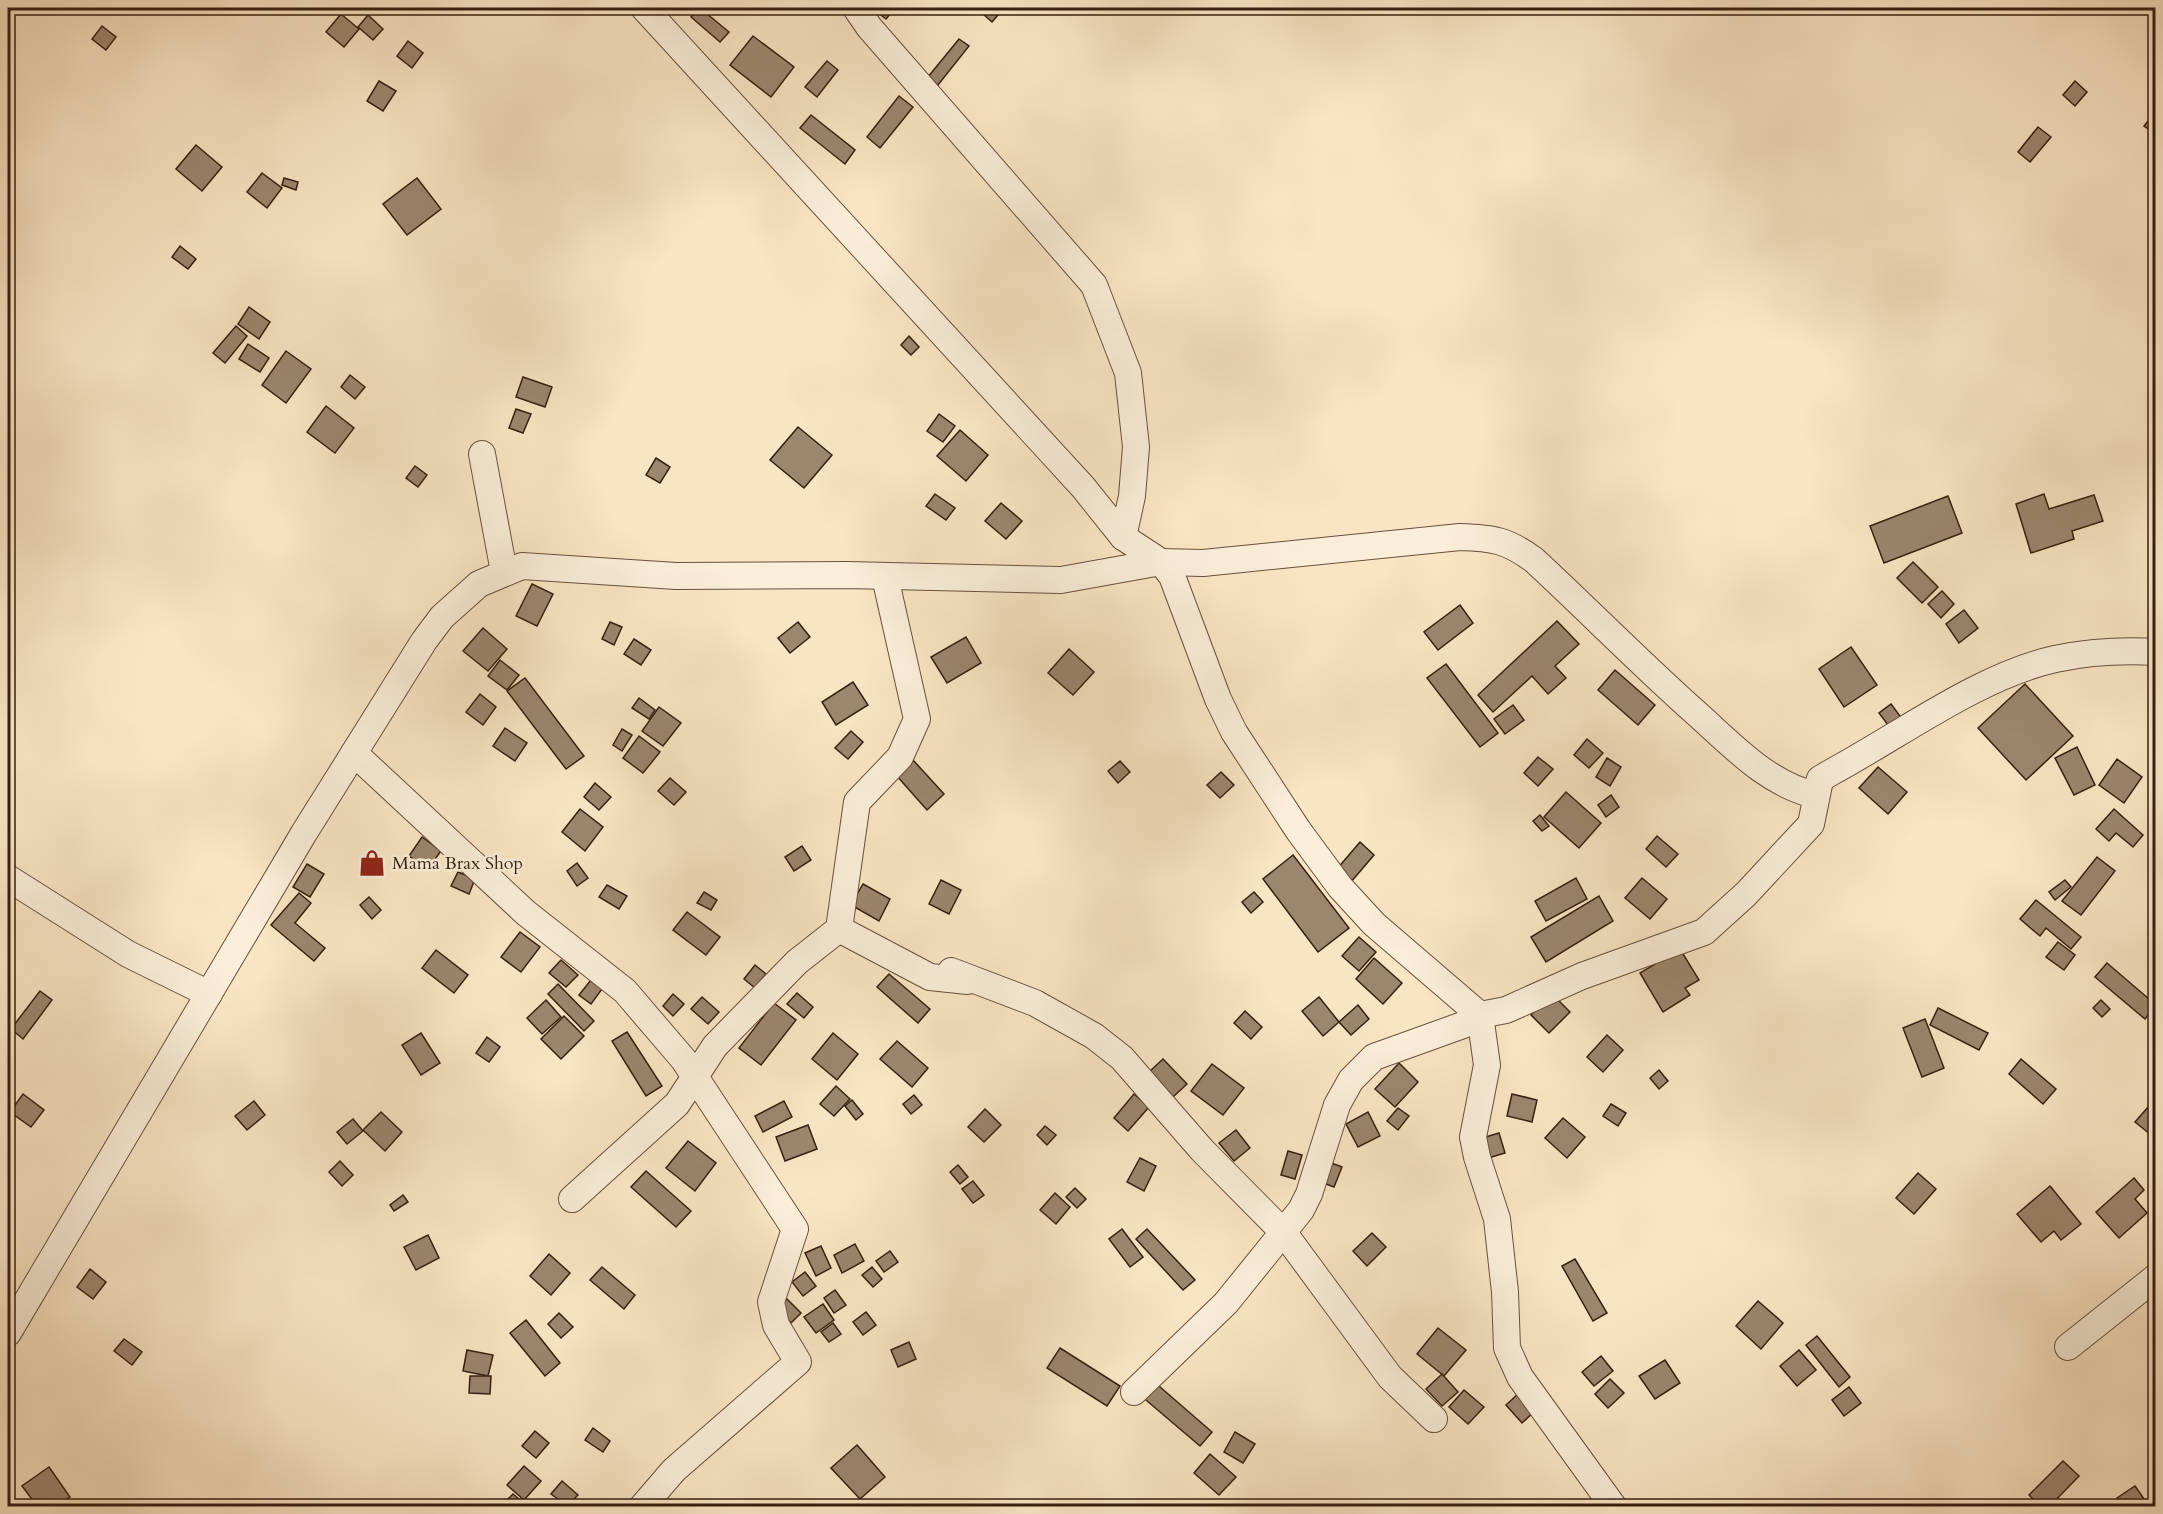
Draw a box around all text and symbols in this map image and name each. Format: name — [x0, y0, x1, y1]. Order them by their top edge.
shop icon: Mama Brax Shop — [357, 848, 387, 878]
place label: Mama Brax Shop — [392, 851, 523, 876]

